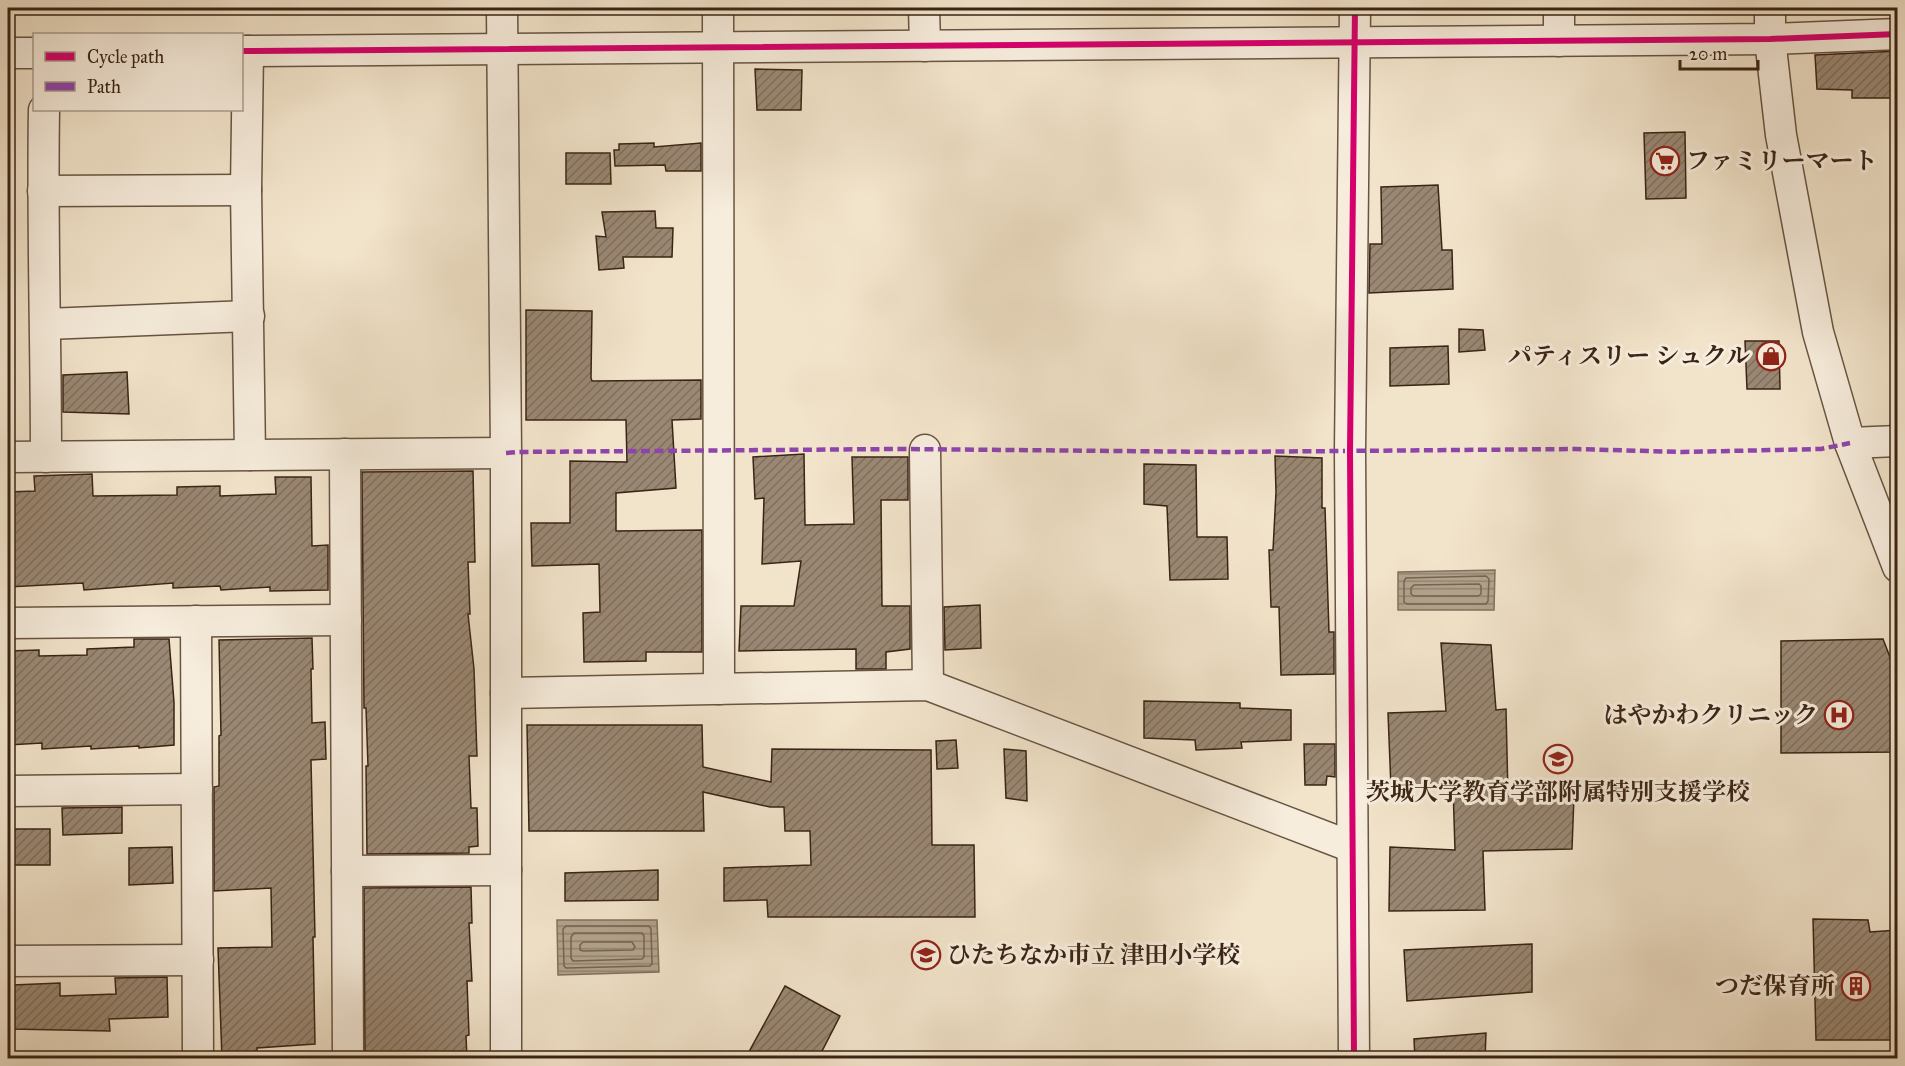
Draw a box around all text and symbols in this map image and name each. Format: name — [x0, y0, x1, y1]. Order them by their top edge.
legend — [33, 33, 243, 111]
scale bar — [1680, 33, 1758, 71]
text: 20 m — [1689, 43, 1727, 65]
text: Cycle path — [87, 46, 164, 68]
text: Path — [87, 76, 121, 98]
supermarket icon: ファミリーマート — [1649, 145, 1681, 177]
place label: ファミリーマート — [1686, 146, 1878, 176]
shop icon: パティスリー シュクル — [1755, 340, 1787, 372]
place label: パティスリー シュクル — [1508, 341, 1750, 371]
hospital icon: はやかわクリニック — [1823, 699, 1855, 731]
place label: はやかわクリニック — [1603, 700, 1818, 730]
school or university icon: 茨城大学教育学部附属特別支援学校 — [1542, 743, 1574, 775]
place label: 茨城大学教育学部附属特別支援学校 — [1366, 777, 1750, 807]
school or university icon: ひたちなか市立 津田小学校 — [910, 939, 942, 971]
place label: ひたちなか市立 津田小学校 — [947, 940, 1240, 970]
building icon: つだ保育所 — [1840, 970, 1872, 1002]
place label: つだ保育所 — [1715, 971, 1835, 1001]

